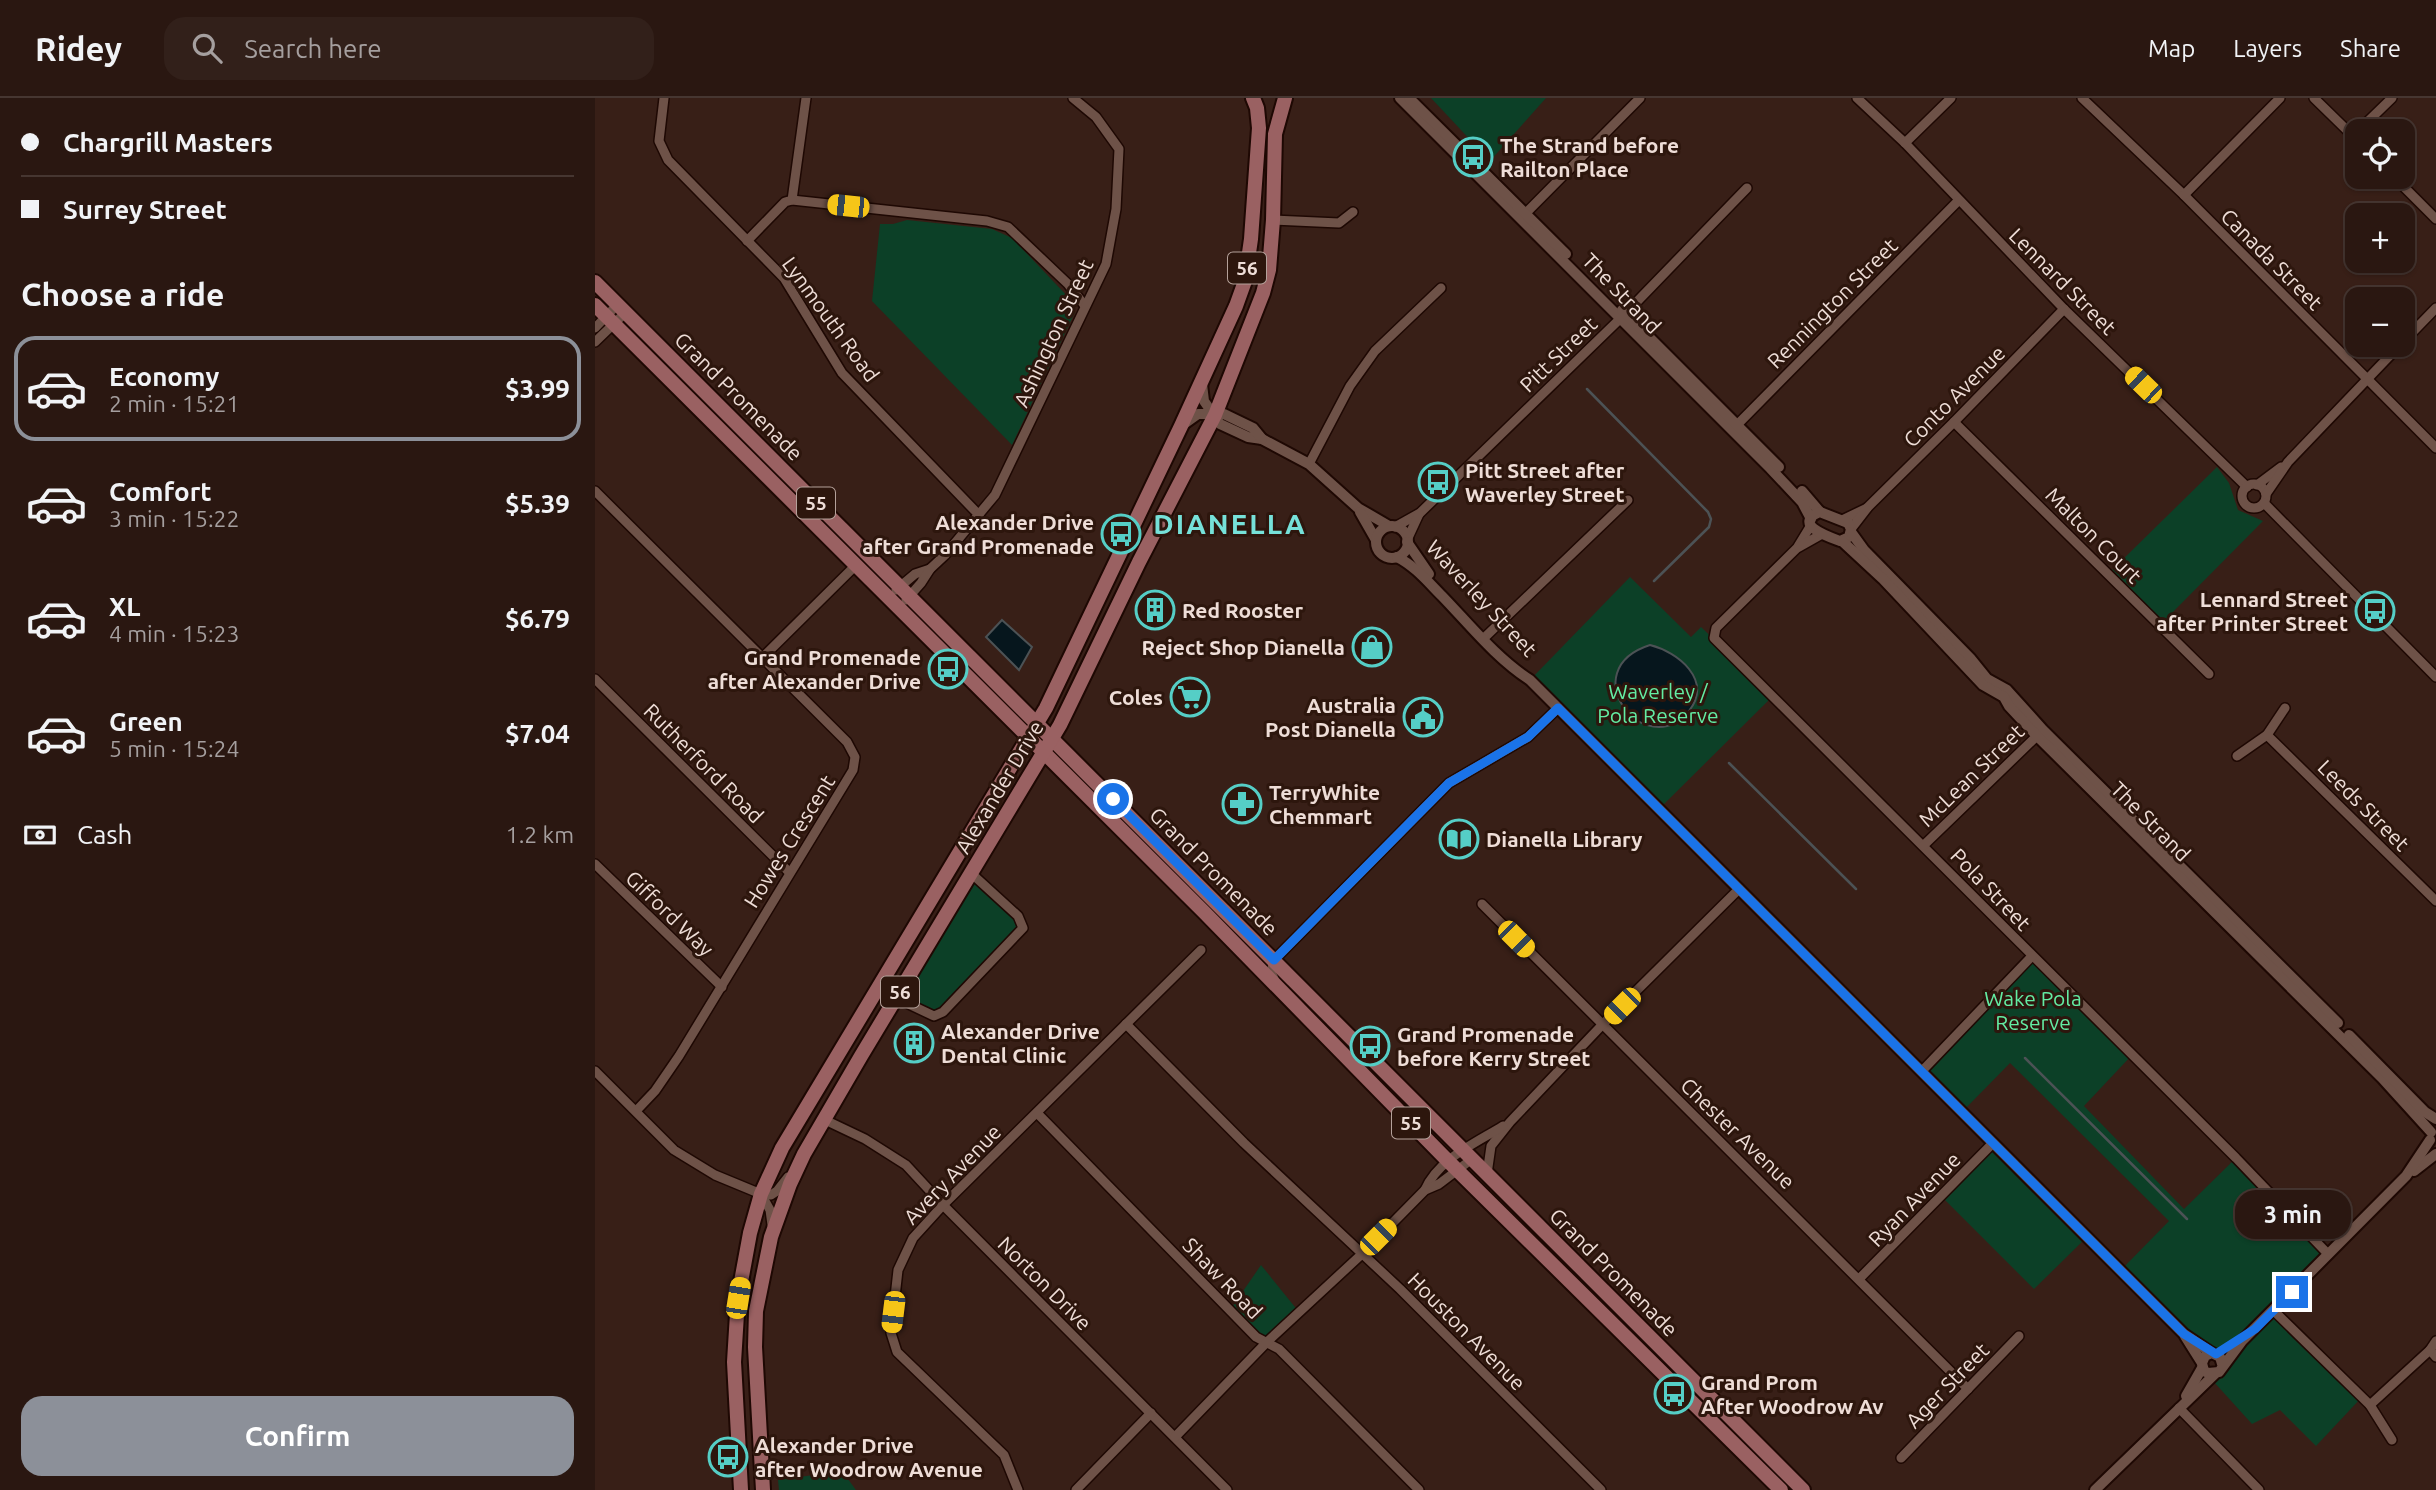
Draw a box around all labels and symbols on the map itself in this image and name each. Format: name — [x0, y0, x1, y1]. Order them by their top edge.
place label: The Strand before Railton Place — [1500, 133, 1679, 181]
bus stop icon: The Strand before Railton Place — [1452, 136, 1494, 178]
car — [827, 193, 870, 219]
street label: Canada Street — [2216, 203, 2328, 315]
street label: Lennard Street — [2005, 223, 2121, 339]
street label: Rennington Street — [1762, 233, 1902, 373]
street label: The Strand — [1578, 248, 1666, 338]
street label: Lynmouth Road — [778, 252, 884, 386]
road number: 56 — [1228, 252, 1266, 284]
street label: Ashington Street — [1008, 255, 1098, 411]
street label: Pitt Street — [1515, 311, 1601, 397]
street label: Grand Promenade — [670, 327, 808, 465]
street label: Conto Avenue — [1898, 340, 2010, 452]
car — [2121, 363, 2166, 407]
place label: Pitt Street after Waverley Street — [1465, 458, 1625, 506]
bus stop icon: Pitt Street after Waverley Street — [1417, 461, 1459, 503]
street label: Malton Court — [2041, 482, 2147, 588]
road number: 55 — [797, 488, 835, 518]
district label: DIANELLA — [1153, 508, 1307, 539]
place label: Alexander Drive after Grand Promenade — [862, 510, 1094, 558]
bus stop icon: Alexander Drive after Grand Promenade — [1100, 513, 1142, 555]
street label: Waverley Street — [1422, 535, 1542, 661]
place label: Lennard Street after Printer Street — [2156, 587, 2348, 635]
building icon: Red Rooster — [1134, 589, 1176, 631]
bus stop icon: Lennard Street after Printer Street — [2354, 590, 2396, 632]
place label: Red Rooster — [1182, 598, 1303, 622]
shop icon: Reject Shop Dianella — [1351, 626, 1393, 668]
place label: Reject Shop Dianella — [1142, 635, 1345, 659]
place label: Grand Promenade after Alexander Drive — [708, 645, 921, 693]
bus stop icon: Grand Promenade after Alexander Drive — [927, 648, 969, 690]
supermarket icon: Coles — [1169, 676, 1211, 718]
park label: Waverley / Pola Reserve — [1597, 679, 1719, 727]
place label: Coles — [1109, 685, 1163, 709]
place label: Australia Post Dianella — [1265, 693, 1396, 741]
public building icon: Australia Post Dianella — [1402, 696, 1444, 738]
street label: Rutherford Road — [639, 698, 769, 828]
street label: Alexander Drive — [950, 716, 1048, 858]
street label: McLean Street — [1914, 719, 2028, 831]
street label: Leeds Street — [2314, 755, 2414, 855]
street label: Howes Crescent — [739, 770, 839, 912]
street label: The Strand — [2106, 776, 2196, 866]
place label: TerryWhite Chemmart — [1269, 780, 1380, 828]
route start — [1097, 783, 1129, 815]
pharmacy icon: TerryWhite Chemmart — [1221, 783, 1263, 825]
street label: Grand Promenade — [1145, 802, 1283, 940]
library icon: Dianella Library — [1438, 818, 1480, 860]
place label: Dianella Library — [1486, 827, 1643, 851]
street label: Pola Street — [1946, 843, 2036, 935]
street label: Gifford Way — [621, 865, 719, 961]
car — [1494, 917, 1539, 961]
road number: 56 — [881, 976, 919, 1007]
car — [1600, 984, 1645, 1028]
park label: Wake Pola Reserve — [1984, 986, 2082, 1034]
place label: Alexander Drive Dental Clinic — [941, 1019, 1100, 1067]
building icon: Alexander Drive Dental Clinic — [893, 1022, 935, 1064]
place label: Grand Promenade before Kerry Street — [1397, 1022, 1590, 1070]
bus stop icon: Grand Promenade before Kerry Street — [1349, 1025, 1391, 1067]
street label: Chester Avenue — [1676, 1073, 1800, 1193]
road number: 55 — [1392, 1107, 1430, 1138]
street label: Avery Avenue — [898, 1119, 1006, 1229]
street label: Ryan Avenue — [1863, 1147, 1965, 1251]
callout: 3 min — [2234, 1190, 2350, 1240]
street label: Grand Promenade — [1545, 1203, 1683, 1341]
car — [1356, 1215, 1401, 1259]
street label: Norton Drive — [993, 1231, 1097, 1335]
street label: Shaw Road — [1178, 1233, 1268, 1323]
street label: Houston Avenue — [1403, 1267, 1531, 1395]
car — [725, 1276, 752, 1320]
route end — [2276, 1276, 2308, 1308]
car — [881, 1290, 906, 1334]
street label: Ager Street — [1901, 1338, 1993, 1432]
place label: Grand Prom After Woodrow Av — [1701, 1370, 1884, 1418]
bus stop icon: Grand Prom After Woodrow Av — [1653, 1373, 1695, 1415]
place label: Alexander Drive after Woodrow Avenue — [755, 1433, 983, 1481]
bus stop icon: Alexander Drive after Woodrow Avenue — [707, 1436, 749, 1478]

